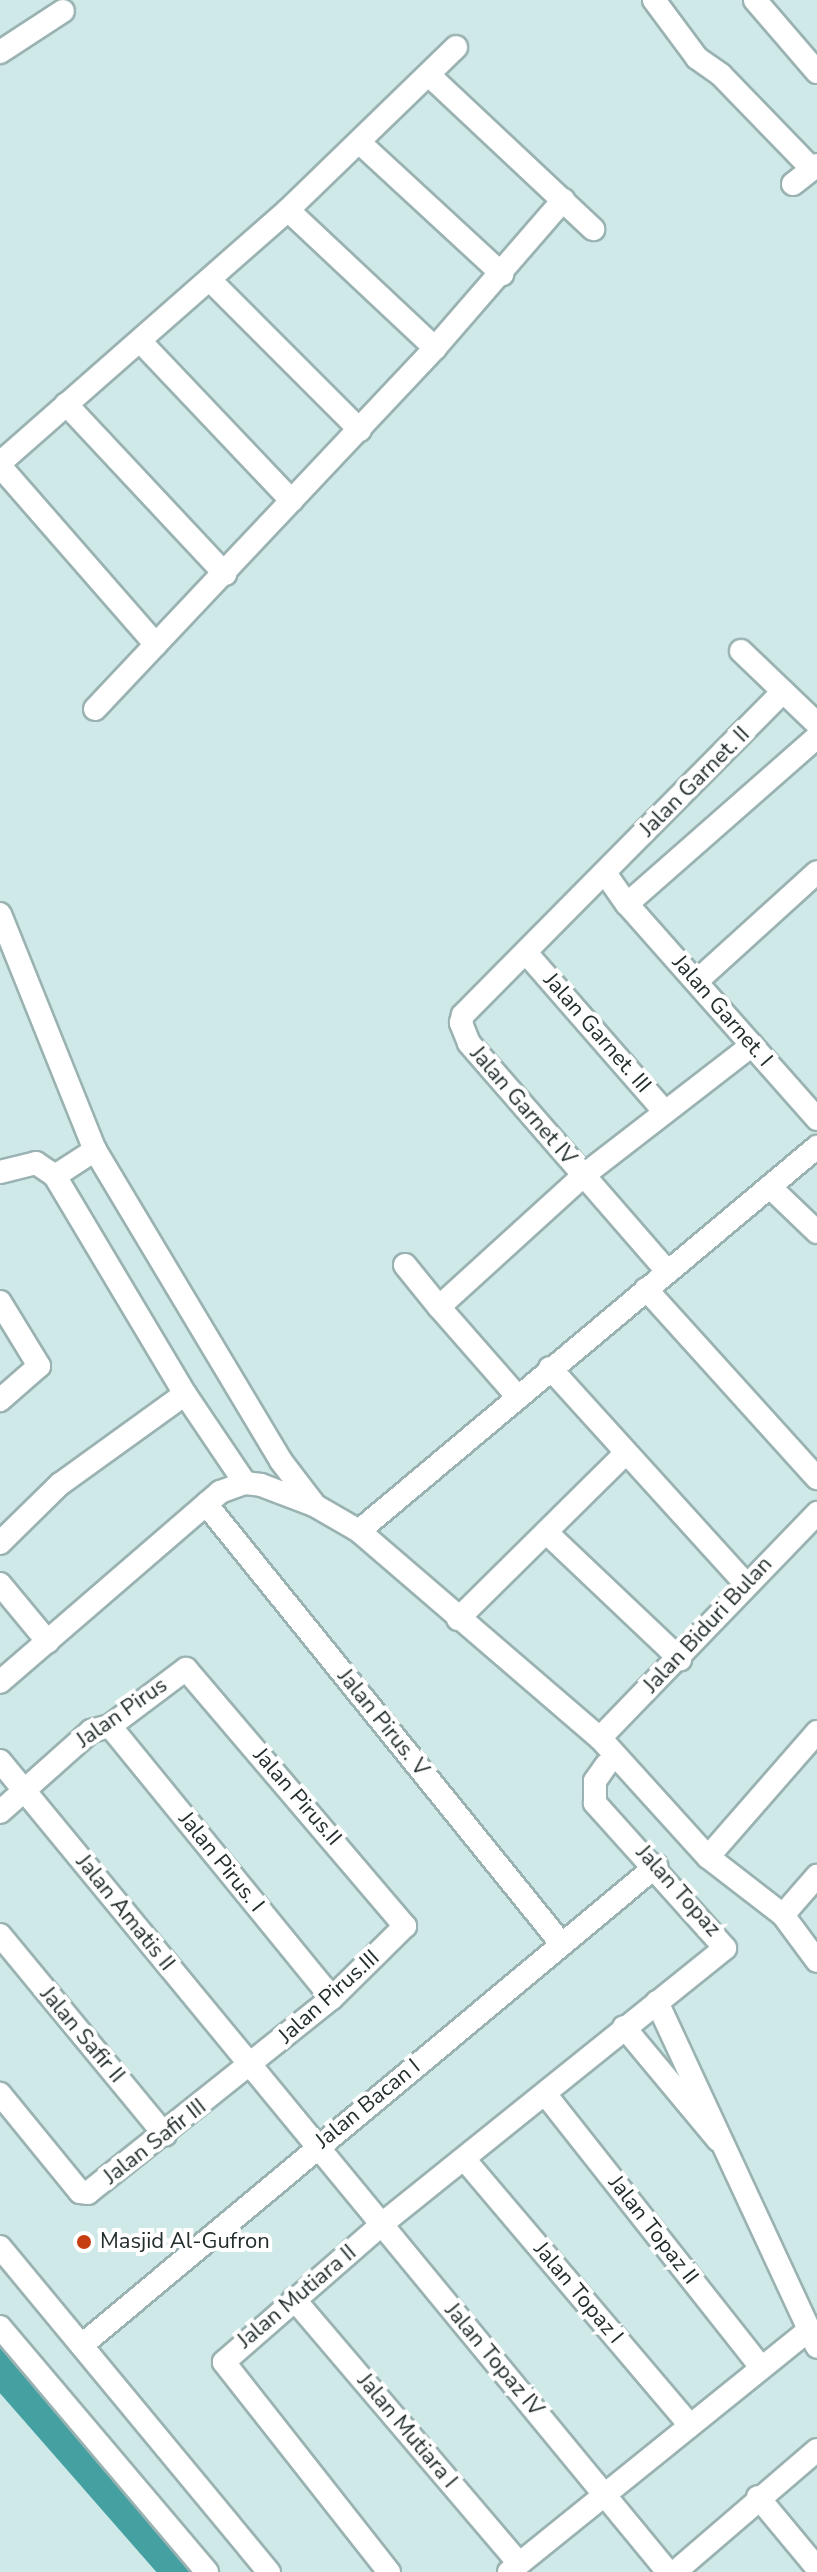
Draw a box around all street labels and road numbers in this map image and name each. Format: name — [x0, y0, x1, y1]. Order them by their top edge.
street label: Jalan Garnet. II — [634, 721, 756, 843]
street label: Jalan Garnet. I — [666, 950, 778, 1072]
street label: Jalan Garnet. III — [538, 968, 656, 1098]
street label: Jalan Garnet IV — [464, 1041, 582, 1171]
street label: Jalan Biduri Bulan — [638, 1551, 778, 1699]
street label: Jalan Pirus. V — [332, 1664, 434, 1782]
street label: Jalan Pirus — [71, 1672, 173, 1754]
street label: Jalan Pirus.II — [247, 1743, 347, 1851]
street label: Jalan Pirus. I — [173, 1807, 269, 1917]
street label: Jalan Topaz — [630, 1840, 726, 1942]
street label: Jalan Amatis II — [70, 1850, 180, 1976]
street label: Jalan Pirus.III — [273, 1945, 385, 2049]
street label: Jalan Safir II — [34, 1982, 130, 2088]
street label: Jalan Bacan I — [310, 2054, 426, 2154]
street label: Jalan Safir III — [98, 2094, 212, 2190]
street label: Jalan Topaz II — [602, 2170, 704, 2290]
street label: Jalan Topaz I — [528, 2237, 628, 2349]
street label: Jalan Mutiara II — [232, 2240, 362, 2354]
street label: Jalan Topaz IV — [439, 2298, 549, 2422]
street label: Jalan Mutiara I — [351, 2368, 463, 2494]

